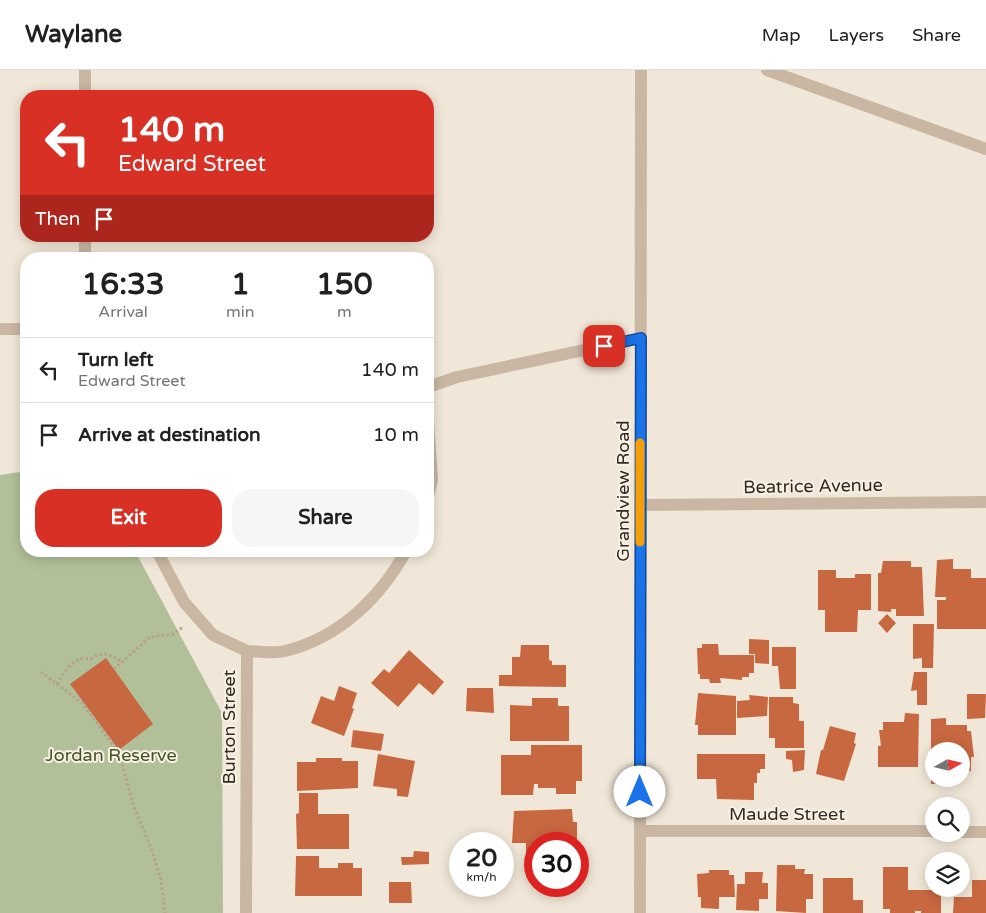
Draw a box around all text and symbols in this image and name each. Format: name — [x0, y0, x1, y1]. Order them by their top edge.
text: Waylane — [25, 20, 122, 49]
text: Map — [762, 24, 801, 46]
text: Layers — [829, 24, 884, 46]
text: Share — [912, 24, 961, 46]
text: 140 m — [118, 109, 225, 151]
icon: left — [35, 110, 100, 175]
text: Edward Street — [118, 151, 266, 177]
icon: arrive — [90, 205, 118, 233]
text: Then — [35, 208, 80, 230]
text: 16:33 — [81, 266, 165, 303]
text: 1 — [231, 266, 250, 303]
text: 150 — [316, 266, 373, 303]
text: Arrival — [98, 302, 148, 322]
text: min — [226, 302, 255, 322]
text: m — [337, 302, 352, 322]
pin — [583, 325, 625, 367]
icon: arrive — [590, 332, 618, 360]
text: Turn left — [78, 349, 154, 371]
icon: left — [35, 356, 63, 384]
text: 140 m — [361, 359, 419, 381]
text: Edward Street — [78, 371, 186, 391]
street label: Grandview Road — [612, 420, 634, 562]
icon: arrive — [35, 421, 63, 449]
text: Arrive at destination — [78, 424, 261, 446]
text: 10 m — [373, 424, 419, 446]
street label: Beatrice Avenue — [743, 474, 883, 498]
button: Exit — [35, 489, 222, 547]
button: Share — [232, 489, 419, 547]
street label: Burton Street — [218, 669, 240, 784]
north arrow — [925, 742, 970, 788]
map controls — [925, 742, 970, 897]
park label: Jordan Reserve — [45, 744, 177, 766]
position arrow — [613, 765, 665, 817]
button: search — [925, 797, 970, 842]
street label: Maude Street — [729, 803, 845, 825]
speed limit sign: 30 — [524, 832, 589, 897]
text: 20 — [466, 843, 497, 873]
button: layers — [925, 852, 970, 897]
text: km/h — [466, 870, 497, 884]

